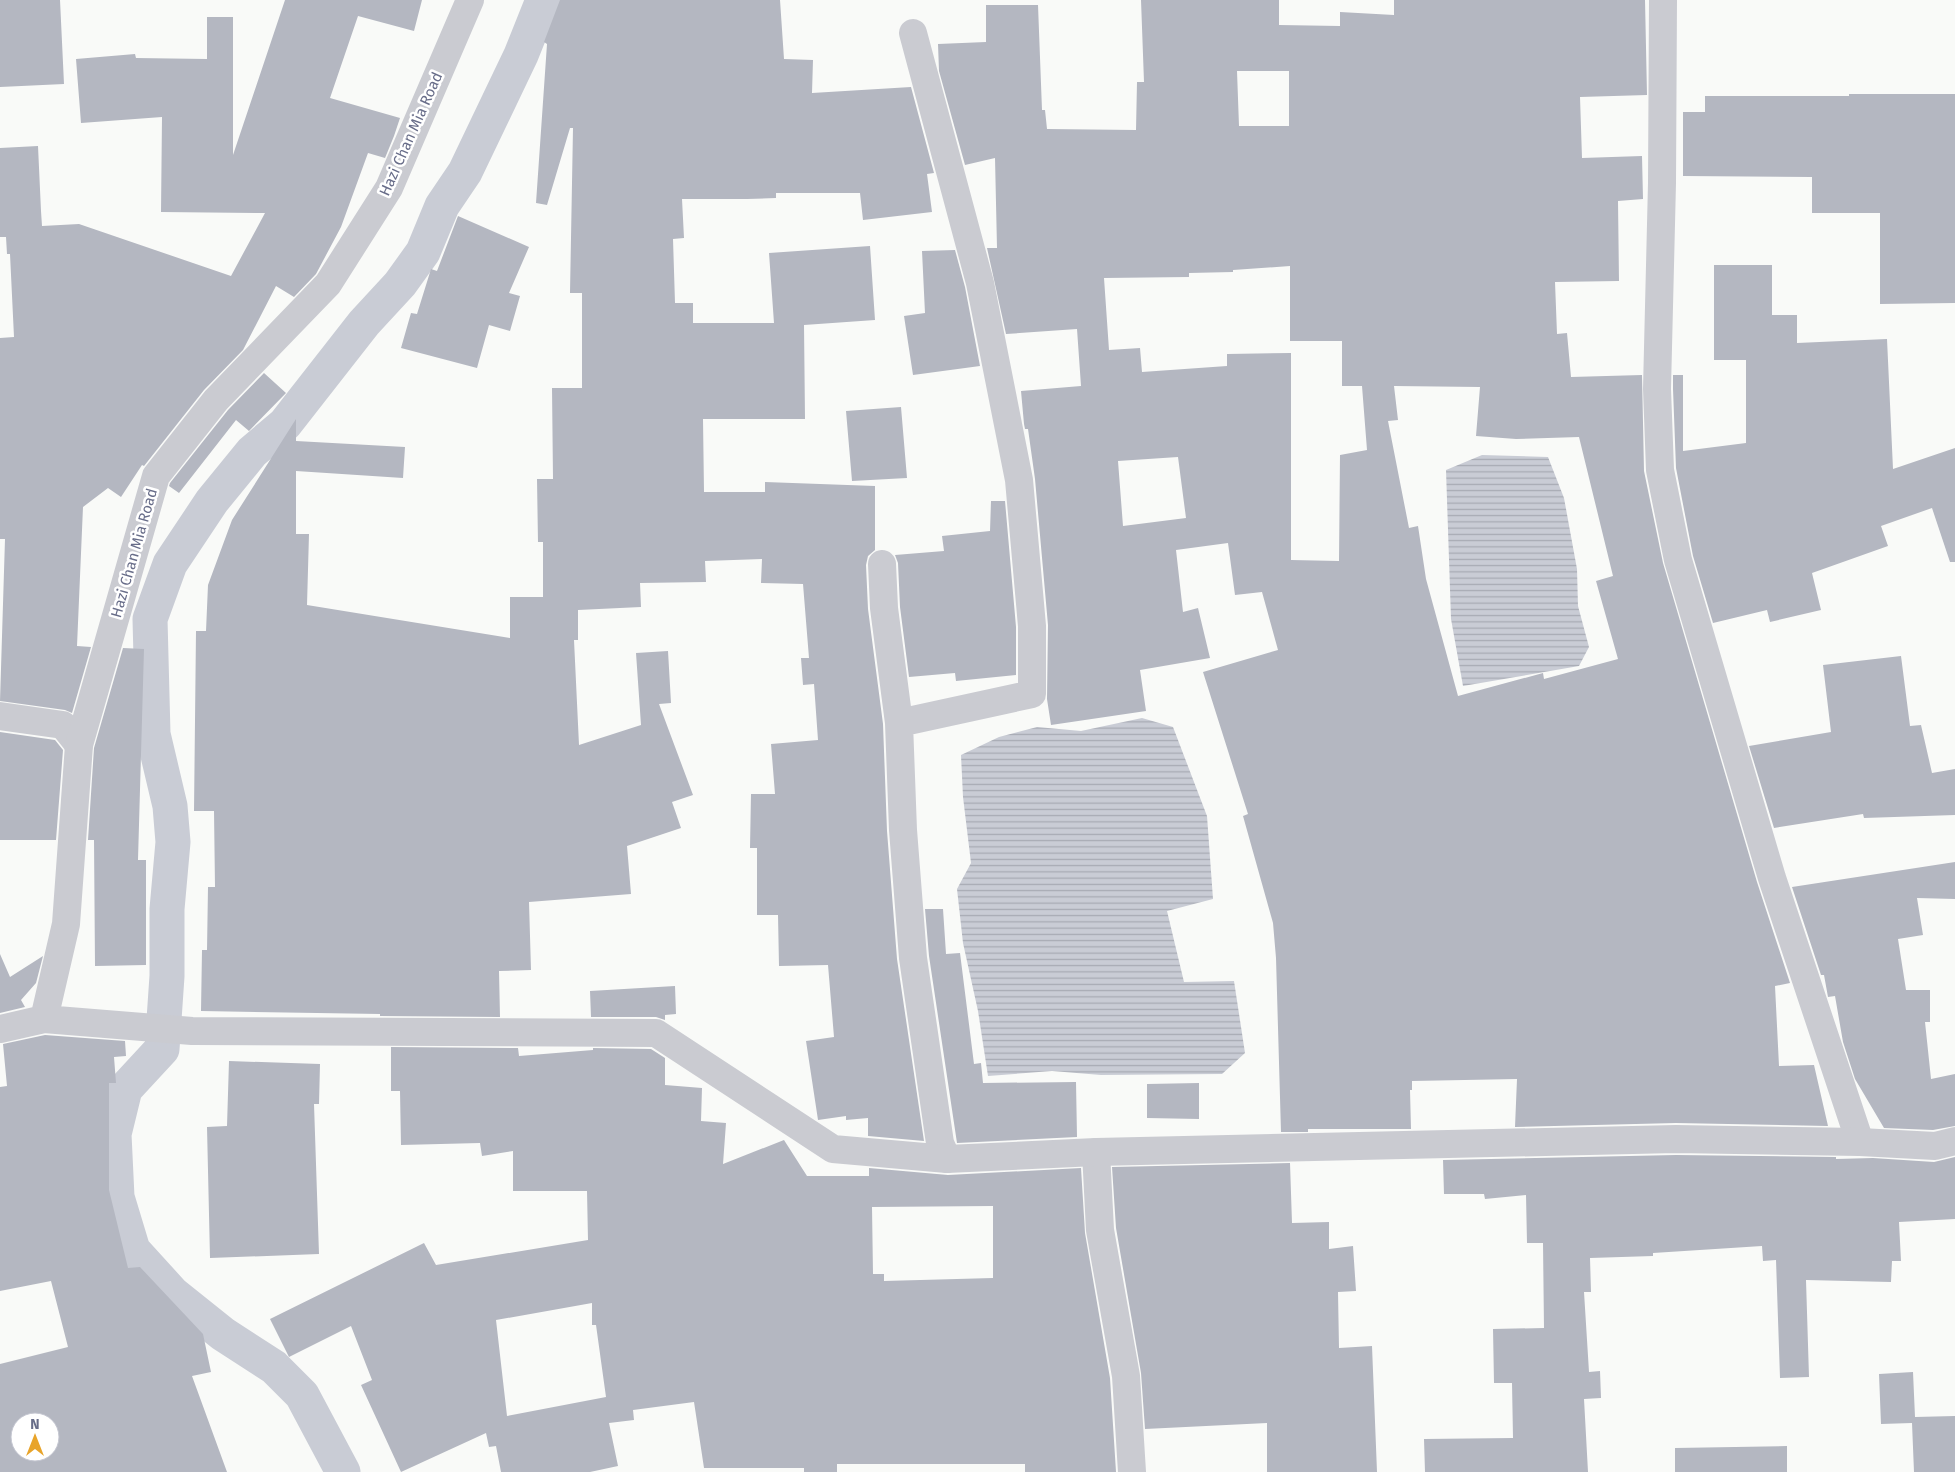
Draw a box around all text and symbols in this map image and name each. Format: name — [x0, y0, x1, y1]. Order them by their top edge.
street label: Hazi Chan Mia Road — [376, 69, 446, 199]
street label: Hazi Chan Mia Road — [107, 486, 161, 620]
north arrow — [10, 1412, 60, 1462]
text: N — [30, 1416, 40, 1433]

